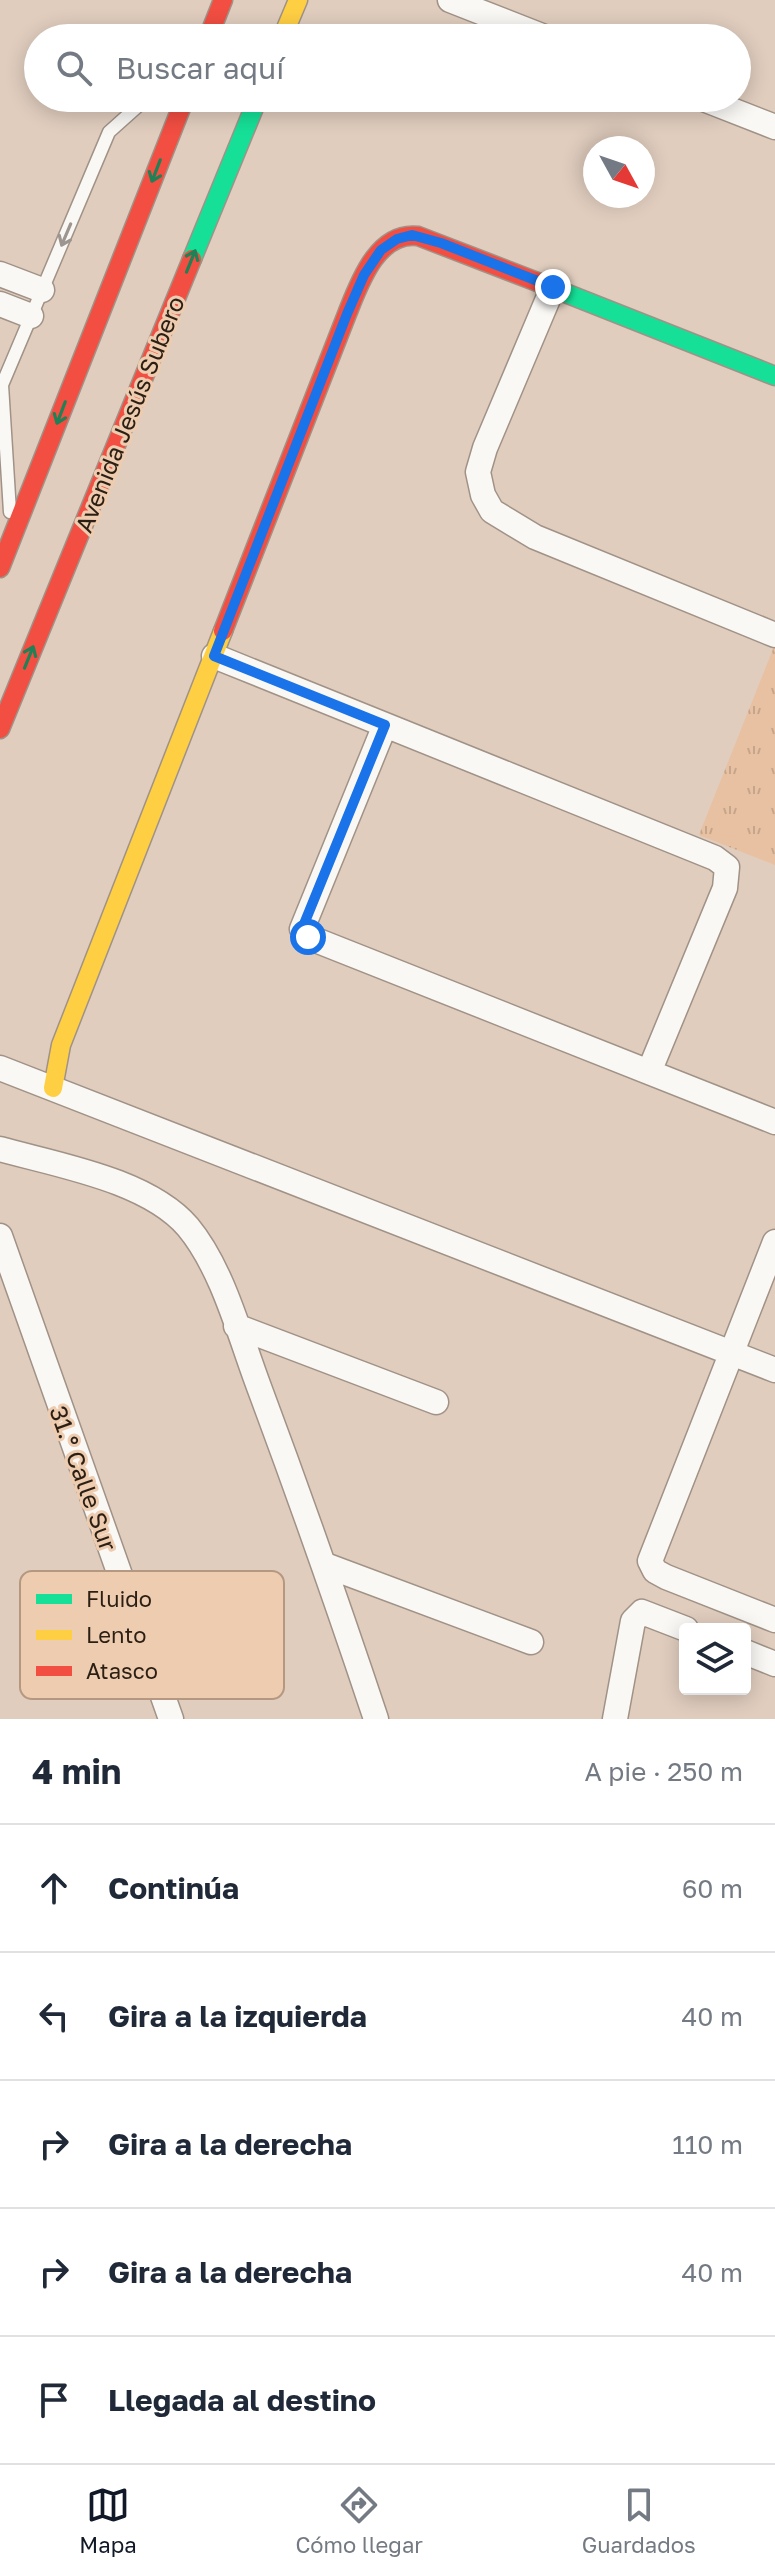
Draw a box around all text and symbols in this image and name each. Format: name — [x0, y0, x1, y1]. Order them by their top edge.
search box — [24, 24, 751, 112]
icon: search — [52, 46, 96, 90]
text: Buscar aquí — [116, 50, 284, 86]
north arrow — [583, 136, 655, 208]
one-way arrow — [148, 158, 162, 183]
one-way arrow — [57, 222, 72, 247]
one-way arrow — [185, 249, 199, 274]
route end — [535, 269, 571, 305]
street label: Avenida Jesús Subero — [68, 292, 190, 536]
one-way arrow — [53, 400, 67, 425]
one-way arrow — [23, 645, 38, 670]
route start — [290, 919, 326, 955]
street label: 31.° Calle Sur — [44, 1401, 124, 1555]
legend — [20, 1571, 284, 1699]
text: Fluido — [86, 1585, 152, 1612]
text: Lento — [86, 1621, 146, 1648]
map controls — [679, 1623, 751, 1695]
button: layers — [679, 1623, 751, 1695]
text: Atasco — [86, 1657, 158, 1684]
text: 4 min — [32, 1751, 121, 1791]
text: A pie · 250 m — [584, 1756, 743, 1787]
icon: ahead — [32, 1866, 76, 1910]
text: Continúa — [108, 1870, 239, 1906]
text: 60 m — [682, 1873, 743, 1904]
icon: left — [32, 1994, 76, 2038]
text: Gira a la izquierda — [108, 1998, 367, 2034]
text: 40 m — [682, 2001, 743, 2032]
icon: right — [32, 2122, 76, 2166]
text: Gira a la derecha — [108, 2126, 352, 2162]
text: 110 m — [672, 2129, 743, 2160]
icon: right — [32, 2250, 76, 2294]
text: Gira a la derecha — [108, 2254, 352, 2290]
text: 40 m — [682, 2257, 743, 2288]
icon: arrive — [32, 2378, 76, 2422]
text: Llegada al destino — [108, 2382, 376, 2418]
tab: Mapa — [79, 2483, 137, 2558]
tab: Cómo llegar — [295, 2483, 423, 2558]
tab: Guardados — [582, 2483, 696, 2558]

